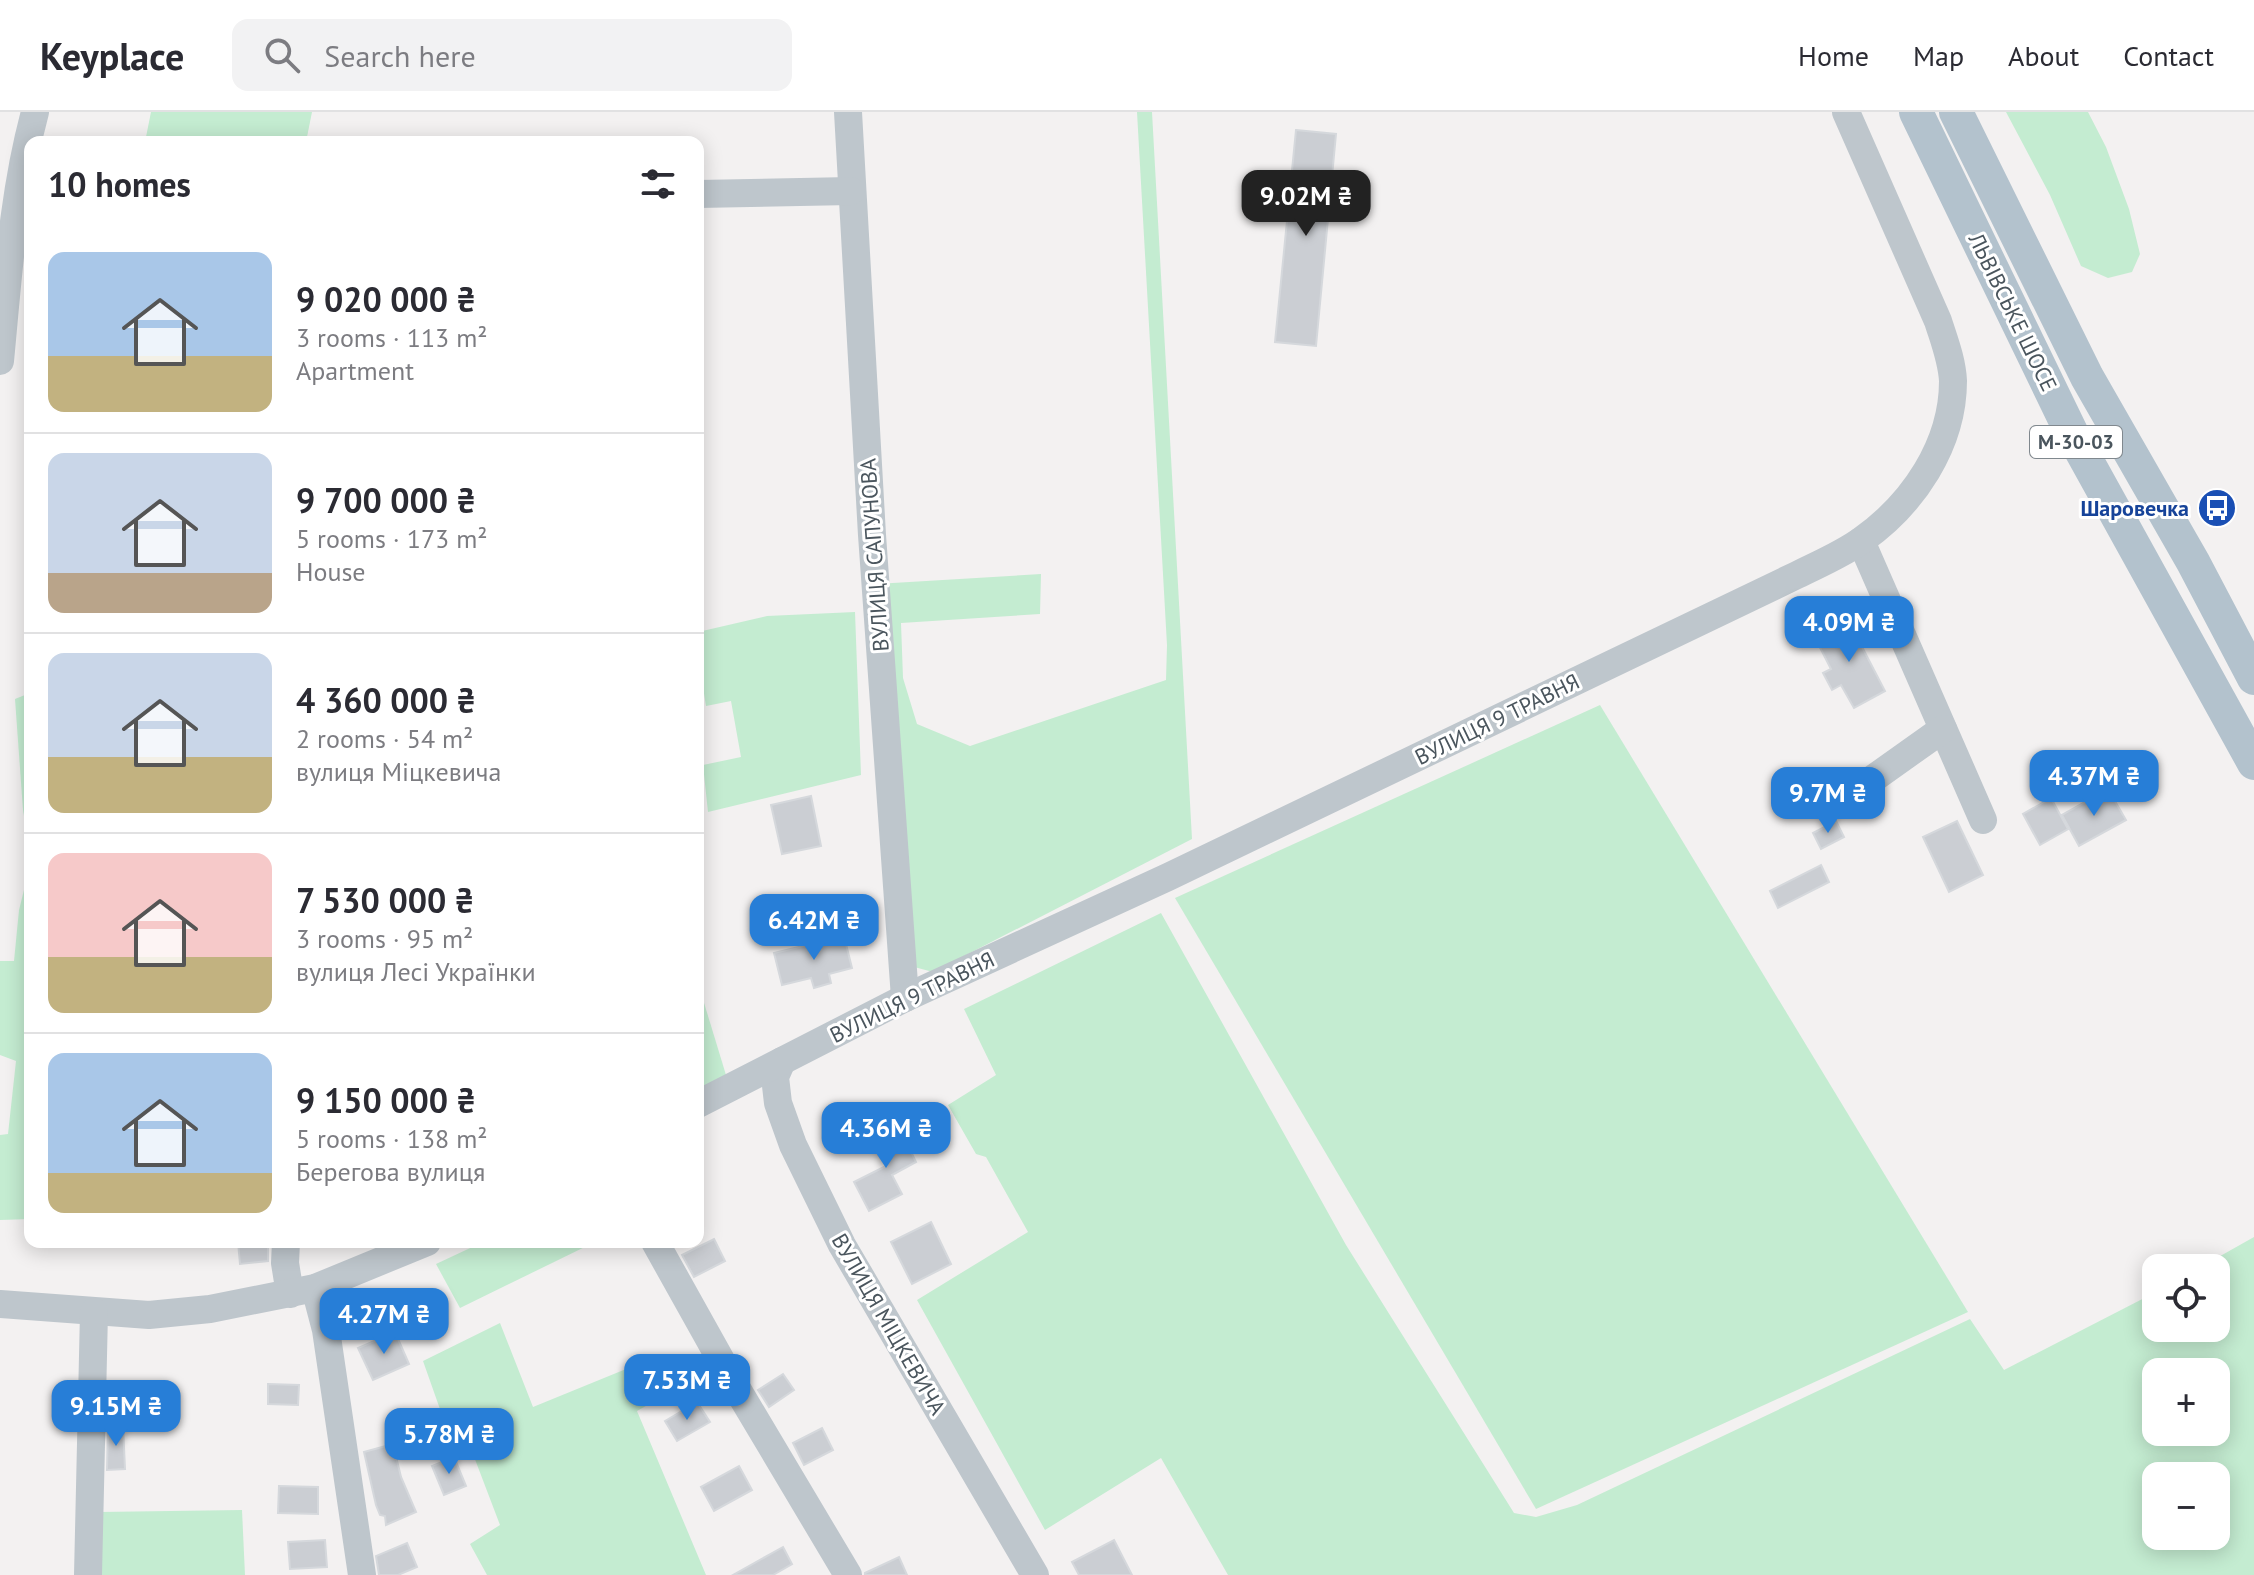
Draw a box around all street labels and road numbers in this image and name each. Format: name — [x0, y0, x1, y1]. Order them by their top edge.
street label: ЛЬВІВСЬКЕ ШОСЕ — [1962, 227, 2063, 396]
road number: М-30-03 — [2030, 426, 2122, 458]
street label: ВУЛИЦЯ САПУНОВА — [853, 457, 895, 653]
street label: ВУЛИЦЯ 9 ТРАВНЯ — [1410, 667, 1584, 771]
street label: ВУЛИЦЯ 9 ТРАВНЯ — [825, 945, 999, 1049]
street label: ВУЛИЦЯ МІЦКЕВИЧА — [826, 1228, 952, 1420]

